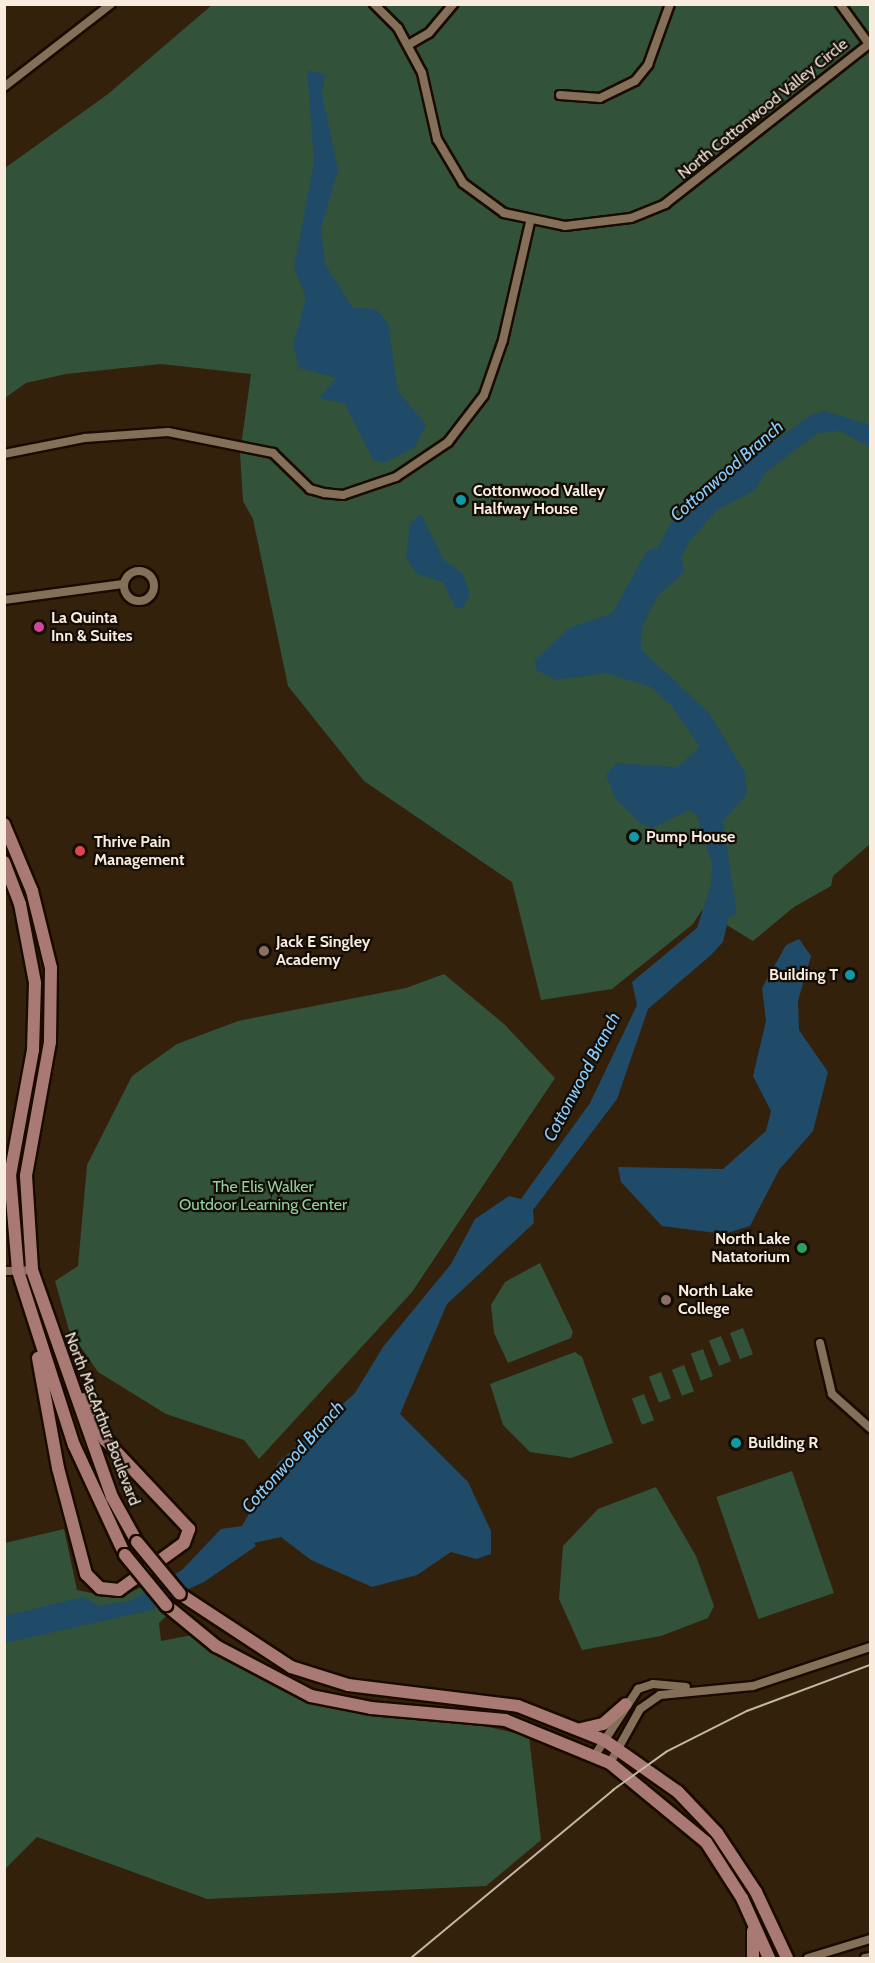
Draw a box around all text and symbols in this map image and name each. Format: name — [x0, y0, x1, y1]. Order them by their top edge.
street label: North Cottonwood Valley Circle — [674, 35, 852, 183]
water label: Cottonwood Branch — [666, 416, 788, 526]
place label: Cottonwood Valley Halfway House — [473, 481, 605, 519]
marker: Cottonwood Valley Halfway House — [454, 493, 468, 507]
place label: La Quinta Inn & Suites — [51, 608, 133, 646]
marker: La Quinta Inn & Suites — [32, 620, 46, 634]
place label: Pump House — [646, 827, 735, 847]
marker: Pump House — [627, 830, 641, 844]
place label: Thrive Pain Management — [94, 832, 185, 870]
marker: Thrive Pain Management — [71, 842, 89, 860]
place label: Jack E Singley Academy — [276, 932, 370, 970]
marker: Jack E Singley Academy — [257, 944, 271, 958]
place label: Building T — [769, 965, 838, 985]
marker: Building T — [843, 968, 857, 982]
water label: Cottonwood Branch — [539, 1009, 625, 1145]
park label: The Elis Walker Outdoor Learning Center — [179, 1177, 347, 1215]
place label: North Lake Natatorium — [711, 1229, 790, 1267]
marker: North Lake Natatorium — [795, 1241, 809, 1255]
place label: North Lake College — [678, 1281, 753, 1319]
marker: North Lake College — [659, 1293, 673, 1307]
street label: North MacArthur Boulevard — [60, 1330, 144, 1508]
water label: Cottonwood Branch — [237, 1397, 349, 1517]
place label: Building R — [748, 1433, 818, 1453]
marker: Building R — [729, 1436, 743, 1450]

